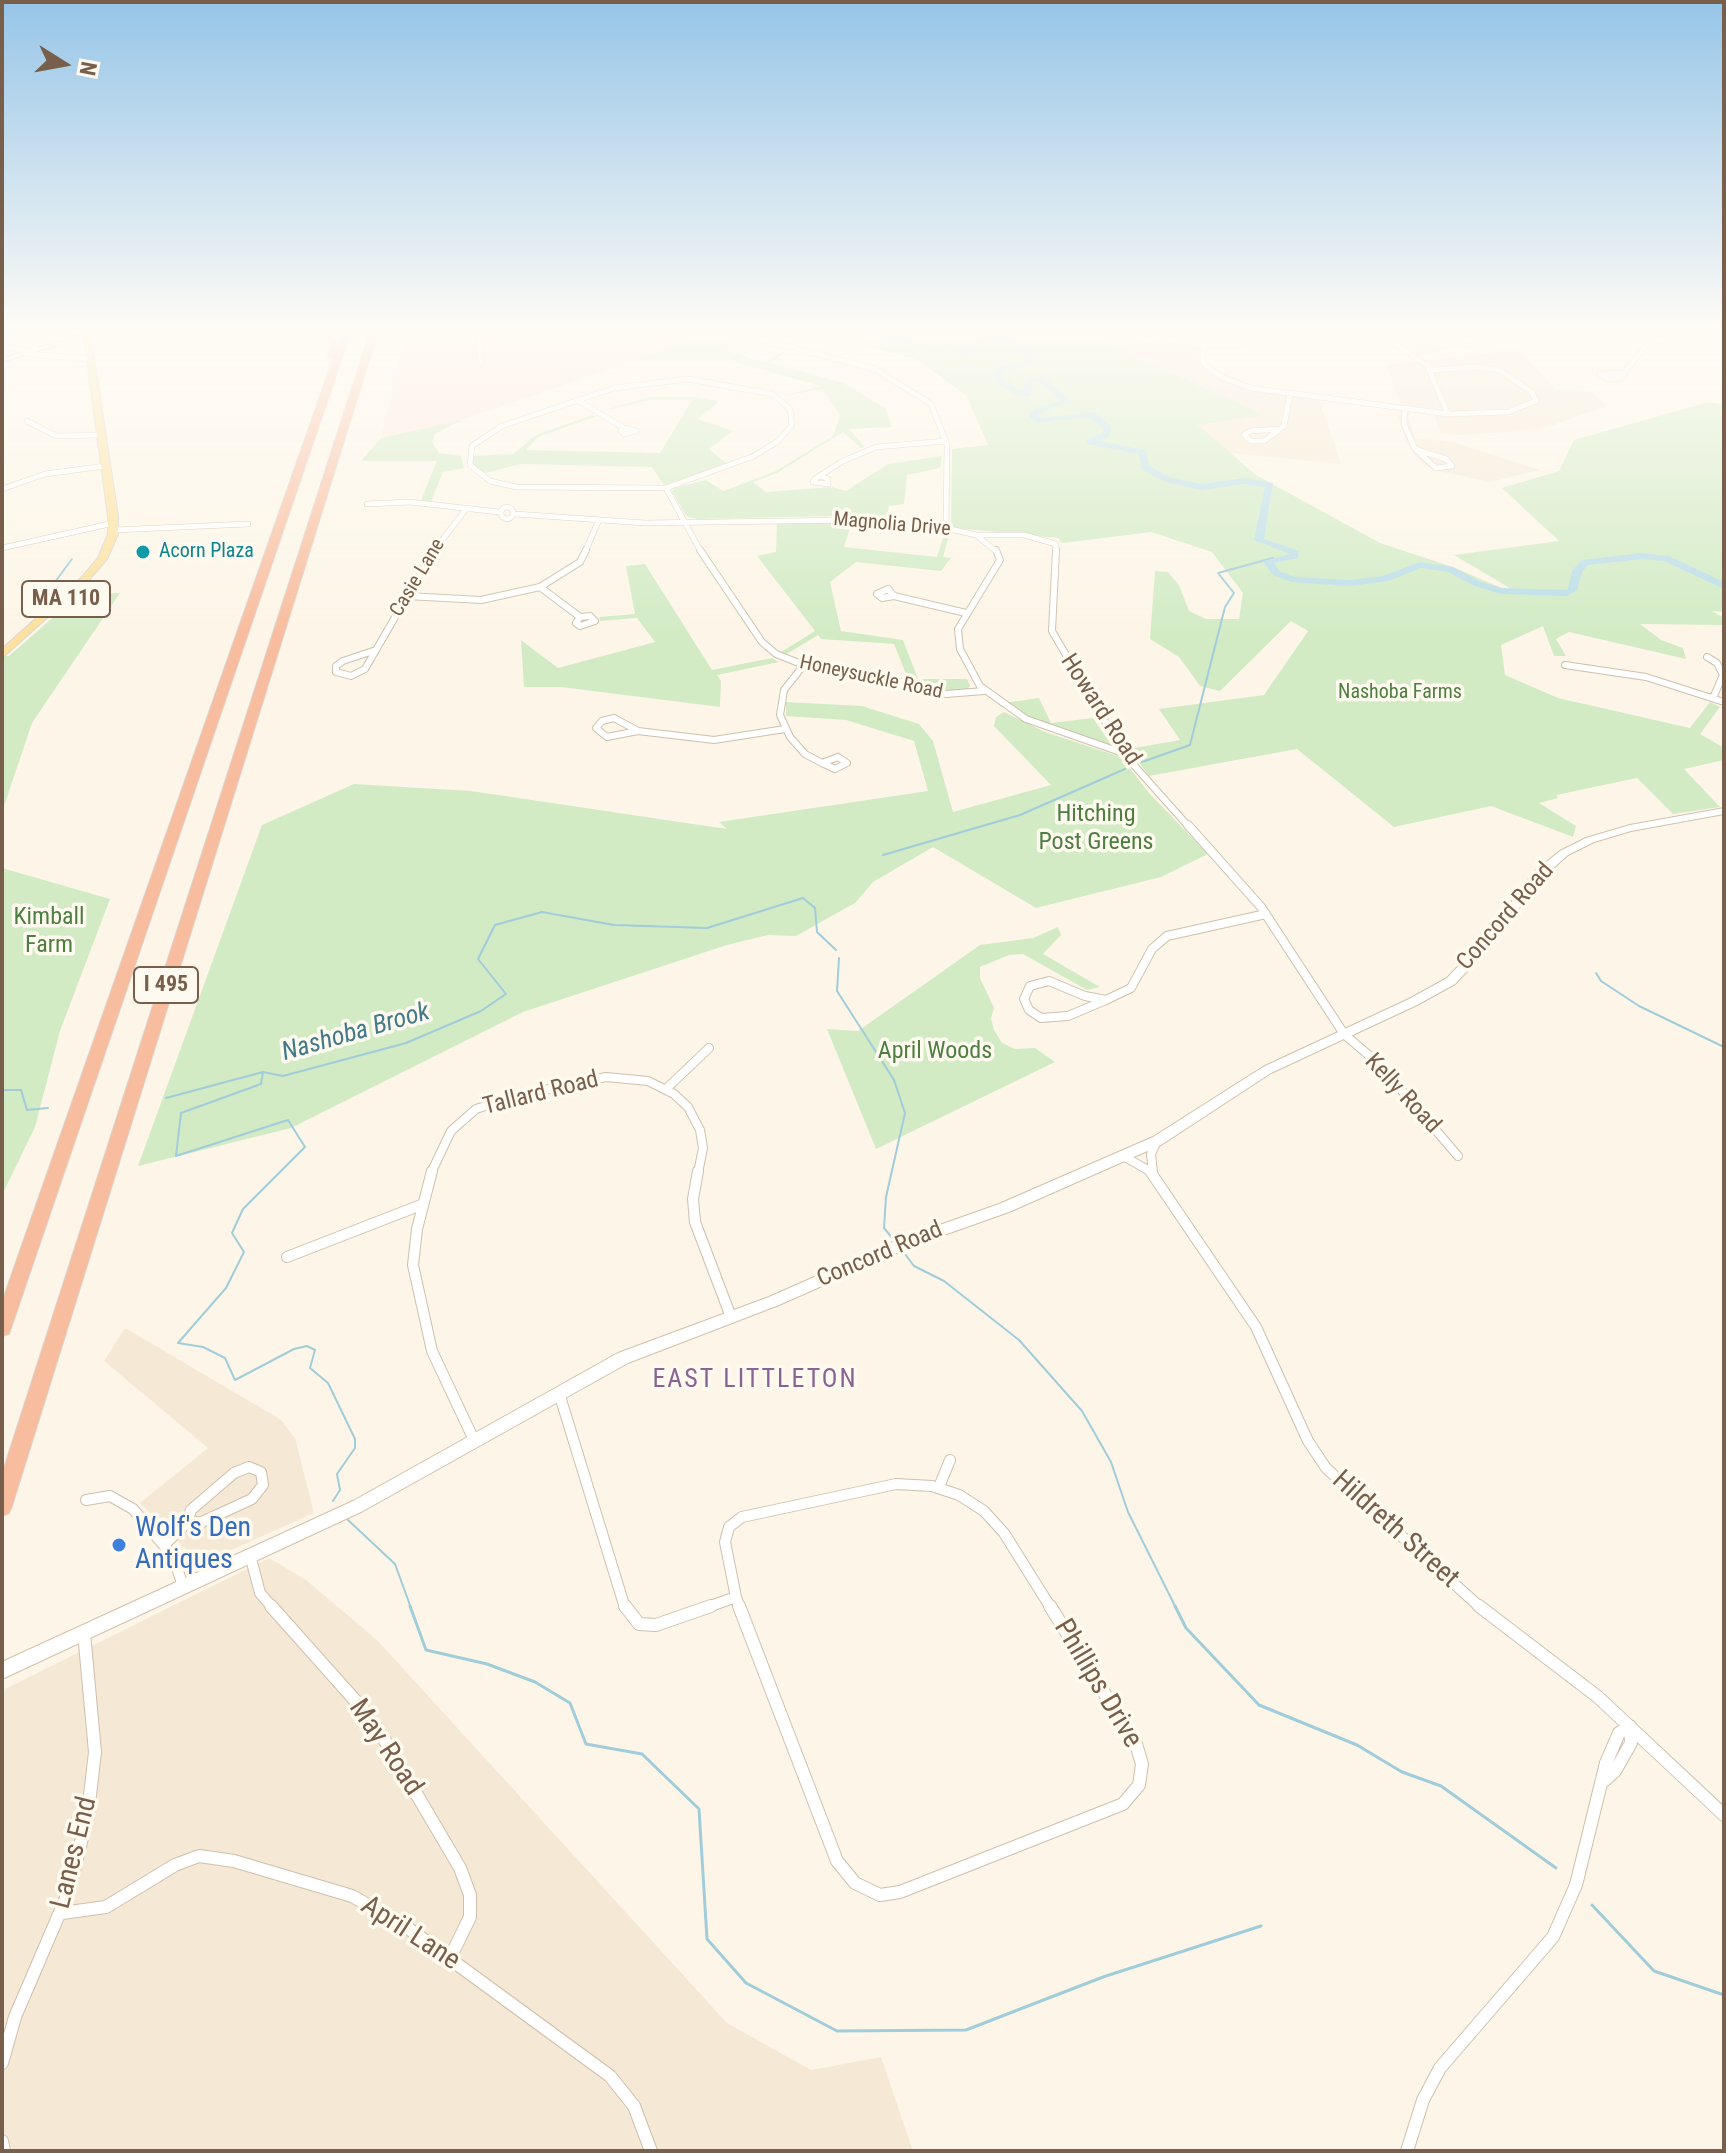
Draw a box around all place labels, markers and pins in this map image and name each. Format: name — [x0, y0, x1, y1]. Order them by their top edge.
place label: Acorn Plaza — [159, 540, 254, 564]
marker: Acorn Plaza — [134, 543, 152, 561]
place label: Wolf's Den Antiques — [135, 1512, 251, 1578]
marker: Wolf's Den Antiques — [110, 1536, 128, 1554]

